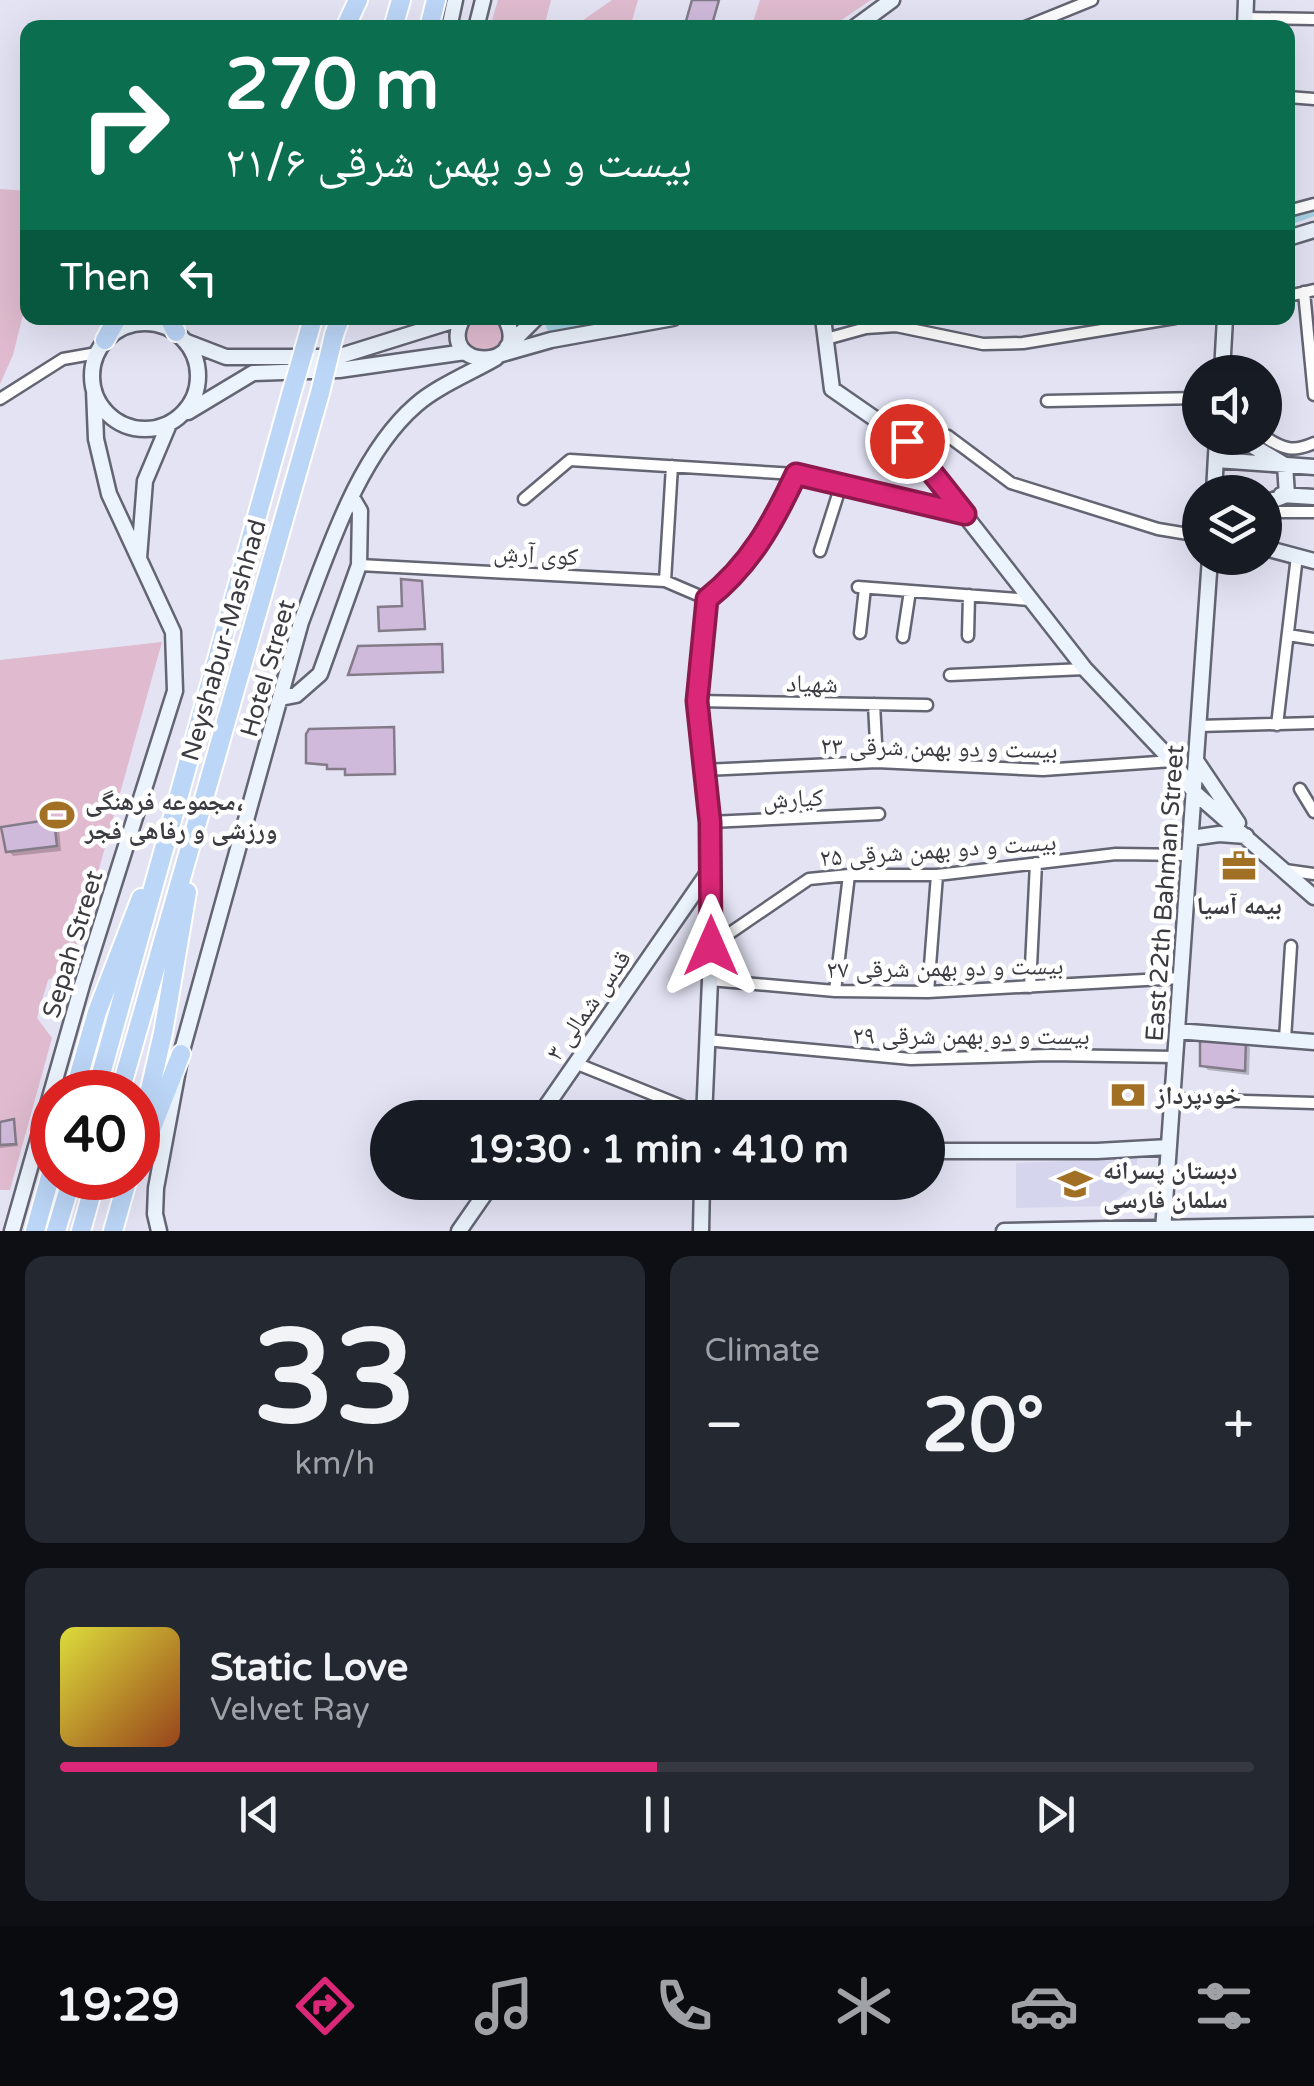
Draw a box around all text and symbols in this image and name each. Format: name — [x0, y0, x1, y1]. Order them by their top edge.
text: 270 m — [225, 44, 439, 128]
icon: right — [60, 60, 190, 190]
text: بیست و دو بهمن شرقی ۲۱/۶ — [225, 136, 692, 190]
icon: left — [171, 250, 226, 305]
text: Then — [60, 255, 151, 301]
map controls — [1182, 355, 1282, 575]
button: sound — [1182, 355, 1282, 455]
pin — [865, 399, 950, 484]
icon: arrive — [880, 414, 935, 469]
button: layers — [1182, 475, 1282, 575]
street label: Neyshabur-Mashhad — [175, 516, 273, 764]
street label: کوی آرش — [493, 538, 579, 572]
street label: Hotel Street — [234, 596, 302, 740]
street label: شهیاد — [786, 669, 838, 699]
street label: بیست و دو بهمن شرقی ۲۳ — [820, 731, 1058, 765]
street label: East 22th Bahman Street — [1140, 743, 1190, 1042]
street label: کیارش — [762, 782, 824, 816]
place label: مجموعه فرهنگی، ورزشی و رفاهی فجر — [84, 787, 277, 846]
sports icon: مجموعه فرهنگی، ورزشی و رفاهی فجر — [38, 796, 76, 834]
street label: بیست و دو بهمن شرقی ۲۵ — [819, 827, 1057, 873]
office icon: بیمه آسیا — [1220, 847, 1258, 885]
street label: Sepah Street — [36, 867, 110, 1022]
place label: بیمه آسیا — [1196, 891, 1282, 921]
position arrow — [659, 894, 763, 998]
street label: قدس شمالی ۳ — [540, 945, 638, 1066]
street label: بیست و دو بهمن شرقی ۲۷ — [826, 951, 1064, 985]
street label: بیست و دو بهمن شرقی ۲۹ — [852, 1021, 1090, 1051]
speed limit sign: 40 — [30, 1070, 160, 1200]
bank icon: خودپرداز — [1109, 1076, 1147, 1114]
place label: خودپرداز — [1155, 1081, 1241, 1111]
text: 19:30 · 1 min · 410 m — [466, 1127, 849, 1173]
place label: دبستان پسرانه سلمان فارسی — [1103, 1156, 1237, 1215]
school or university icon: دبستان پسرانه سلمان فارسی — [1056, 1165, 1094, 1203]
text: 33 — [253, 1302, 416, 1458]
text: Climate — [705, 1332, 820, 1370]
text: 20° — [922, 1381, 1045, 1471]
text: − — [705, 1393, 744, 1459]
text: + — [1223, 1393, 1254, 1459]
text: km/h — [295, 1445, 375, 1483]
text: Static Love — [210, 1645, 408, 1691]
text: Velvet Ray — [210, 1691, 370, 1729]
icon: previous — [232, 1787, 287, 1842]
icon: pause — [630, 1787, 685, 1842]
icon: next — [1028, 1787, 1083, 1842]
icon: directions — [290, 1971, 360, 2041]
icon: music — [469, 1971, 539, 2041]
icon: phone — [649, 1971, 719, 2041]
icon: climate — [829, 1971, 899, 2041]
icon: car — [1009, 1971, 1079, 2041]
icon: filters — [1189, 1971, 1259, 2041]
text: 19:29 — [55, 1979, 180, 2033]

